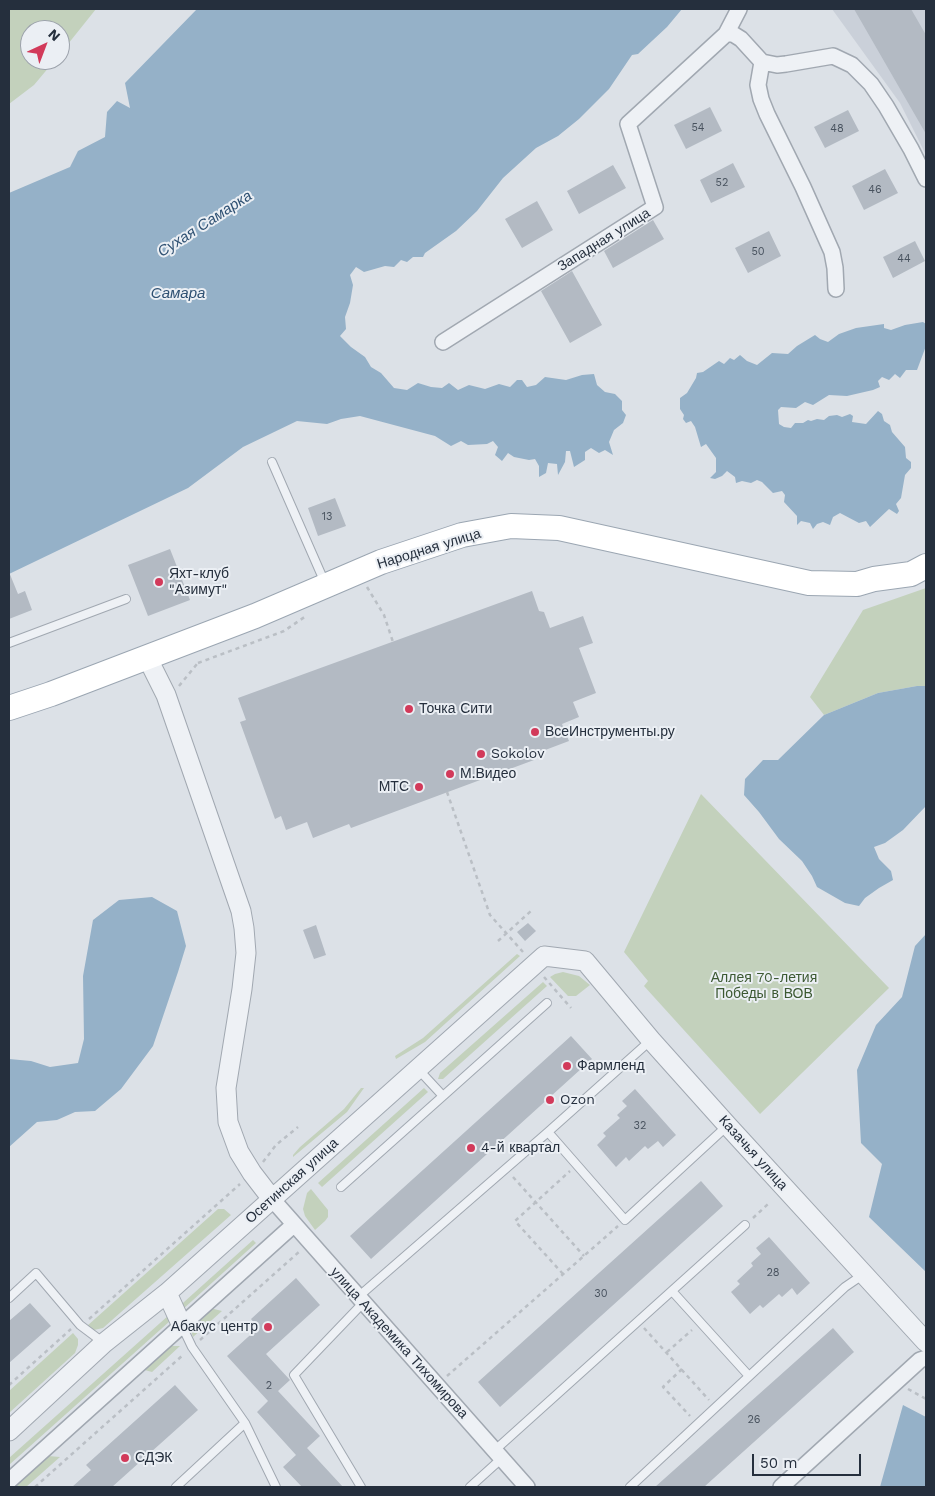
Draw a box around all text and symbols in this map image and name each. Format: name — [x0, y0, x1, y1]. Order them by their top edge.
north arrow — [20, 20, 70, 70]
text: N — [45, 25, 64, 44]
house number: 54 — [691, 121, 705, 135]
house number: 48 — [830, 122, 844, 136]
house number: 52 — [716, 176, 728, 190]
house number: 46 — [868, 183, 882, 197]
water label: Сухая Самарка — [155, 187, 255, 261]
street label: Западная улица — [555, 205, 653, 275]
house number: 50 — [751, 245, 765, 259]
house number: 44 — [897, 252, 911, 266]
water label: Самара — [151, 285, 205, 303]
house number: 13 — [322, 510, 332, 524]
street label: Народная улица — [375, 525, 483, 573]
place label: Яхт-клуб "Азимут" — [169, 566, 229, 598]
marker: Яхт-клуб "Азимут" — [153, 576, 165, 588]
place label: Точка Сити — [419, 701, 492, 717]
marker: Точка Сити — [403, 703, 415, 715]
place label: ВсеИнструменты.ру — [545, 724, 675, 740]
marker: ВсеИнструменты.ру — [529, 726, 541, 738]
place label: Sokolov — [491, 746, 544, 762]
marker: Sokolov — [475, 748, 487, 760]
place label: М.Видео — [460, 766, 516, 782]
marker: М.Видео — [444, 768, 456, 780]
place label: МТС — [379, 779, 409, 795]
marker: МТС — [413, 781, 425, 793]
park label: Аллея 70-летия Победы в ВОВ — [711, 970, 817, 1002]
place label: Фармленд — [577, 1058, 645, 1074]
marker: Фармленд — [561, 1060, 573, 1072]
place label: Ozon — [560, 1092, 595, 1108]
marker: Ozon — [544, 1094, 556, 1106]
street label: Казачья улица — [715, 1112, 791, 1194]
house number: 32 — [634, 1119, 646, 1133]
street label: Осетинская улица — [242, 1135, 342, 1227]
place label: 4-й квартал — [481, 1140, 560, 1156]
marker: 4-й квартал — [465, 1142, 477, 1154]
street label: улица Академика Тихомирова — [327, 1264, 471, 1422]
house number: 28 — [766, 1266, 780, 1280]
house number: 30 — [594, 1287, 608, 1301]
place label: Абакус центр — [171, 1319, 258, 1335]
marker: Абакус центр — [262, 1321, 274, 1333]
house number: 2 — [266, 1379, 272, 1393]
house number: 26 — [747, 1413, 761, 1427]
scale bar — [755, 1444, 864, 1476]
place label: СДЭК — [135, 1450, 173, 1466]
marker: СДЭК — [119, 1452, 131, 1464]
text: 50 m — [760, 1454, 797, 1472]

